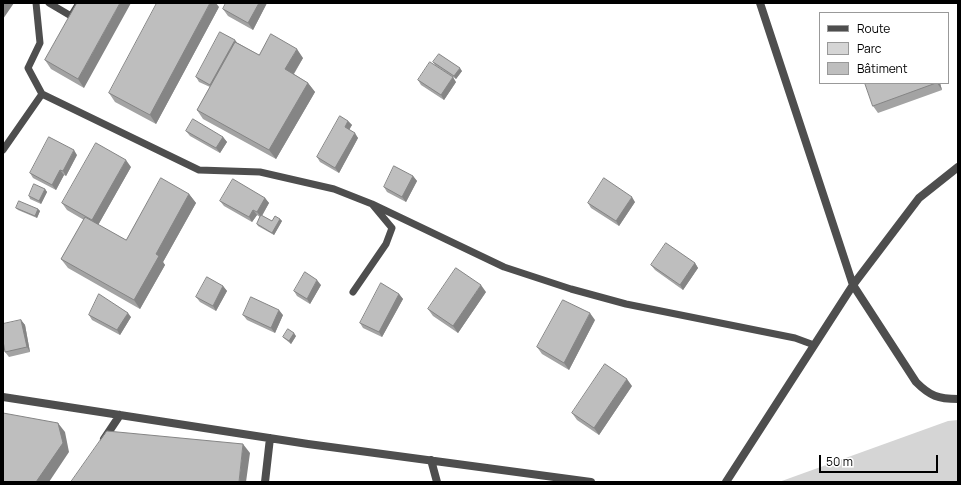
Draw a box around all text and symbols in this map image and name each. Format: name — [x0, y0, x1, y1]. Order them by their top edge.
legend — [819, 12, 949, 84]
text: Route — [857, 20, 890, 37]
text: Parc — [857, 40, 881, 57]
text: Bâtiment — [857, 60, 908, 77]
scale bar — [821, 447, 940, 473]
text: 50 m — [826, 453, 853, 470]

